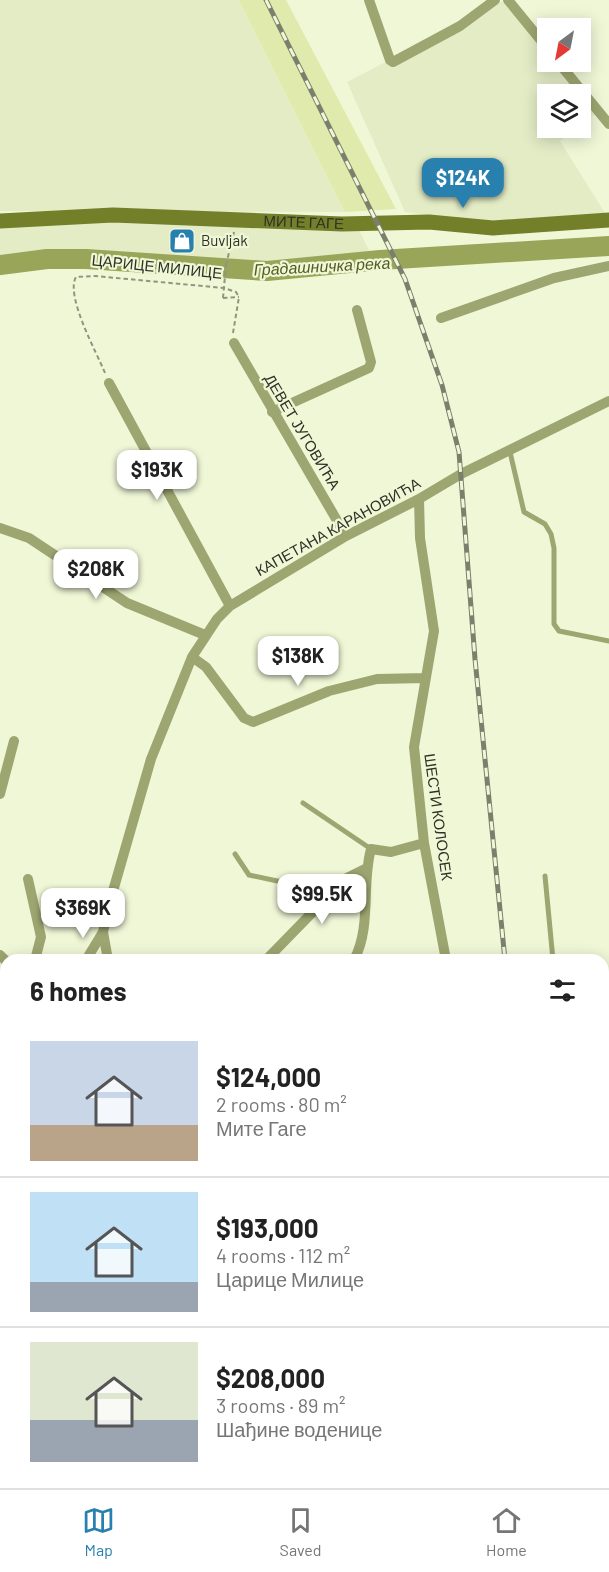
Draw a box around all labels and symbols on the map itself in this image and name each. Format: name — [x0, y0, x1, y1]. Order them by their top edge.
north arrow — [537, 18, 591, 72]
pin: $124K — [421, 158, 505, 209]
street label: МИТЕ ГАГЕ — [263, 211, 344, 232]
shop icon: Buvljak — [167, 226, 197, 256]
place label: Buvljak — [201, 231, 248, 249]
street label: ЦАРИЦЕ МИЛИЦЕ — [91, 250, 223, 282]
water label: Градашничка река — [253, 252, 391, 279]
street label: ДЕВЕТ ЈУГОВИЋА — [261, 370, 345, 493]
pin: $193K — [115, 450, 199, 501]
street label: КАПЕТАНА КАРАНОВИЋА — [252, 473, 423, 579]
pin: $208K — [54, 549, 138, 600]
pin: $138K — [256, 636, 340, 687]
street label: ШЕСТИ КОЛОСЕК — [421, 752, 457, 882]
pin: $99.5K — [273, 874, 371, 925]
pin: $369K — [41, 888, 125, 939]

